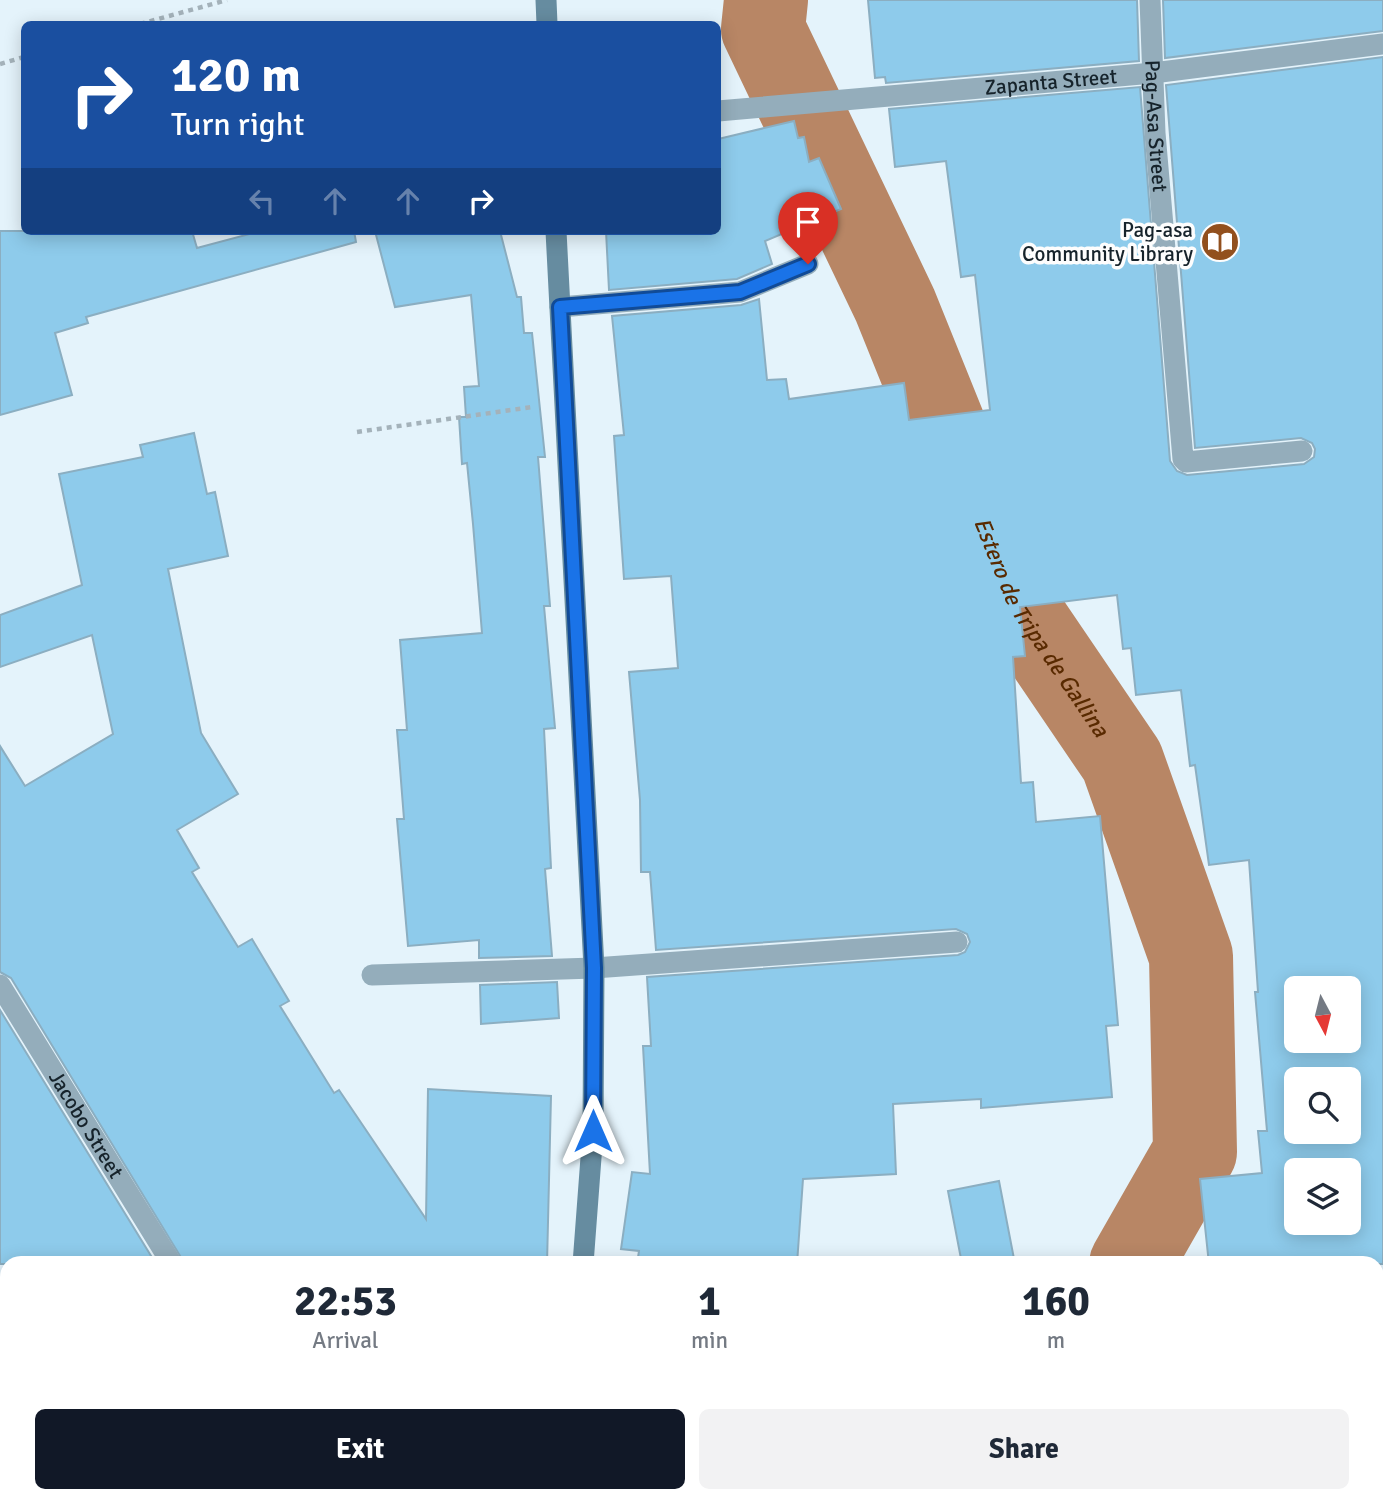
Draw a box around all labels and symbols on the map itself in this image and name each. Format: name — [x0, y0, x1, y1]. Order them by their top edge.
street label: Pag-Asa Street — [1139, 59, 1173, 193]
street label: Zapanta Street — [983, 63, 1118, 101]
pin — [778, 192, 838, 264]
place label: Pag-asa Community Library — [1022, 217, 1193, 267]
library icon: Pag-asa Community Library — [1199, 221, 1241, 263]
water label: Estero de Tripa de Gallina — [968, 513, 1116, 743]
north arrow — [1284, 976, 1362, 1054]
street label: Jacobo Street — [43, 1066, 129, 1183]
position arrow — [556, 1094, 630, 1168]

